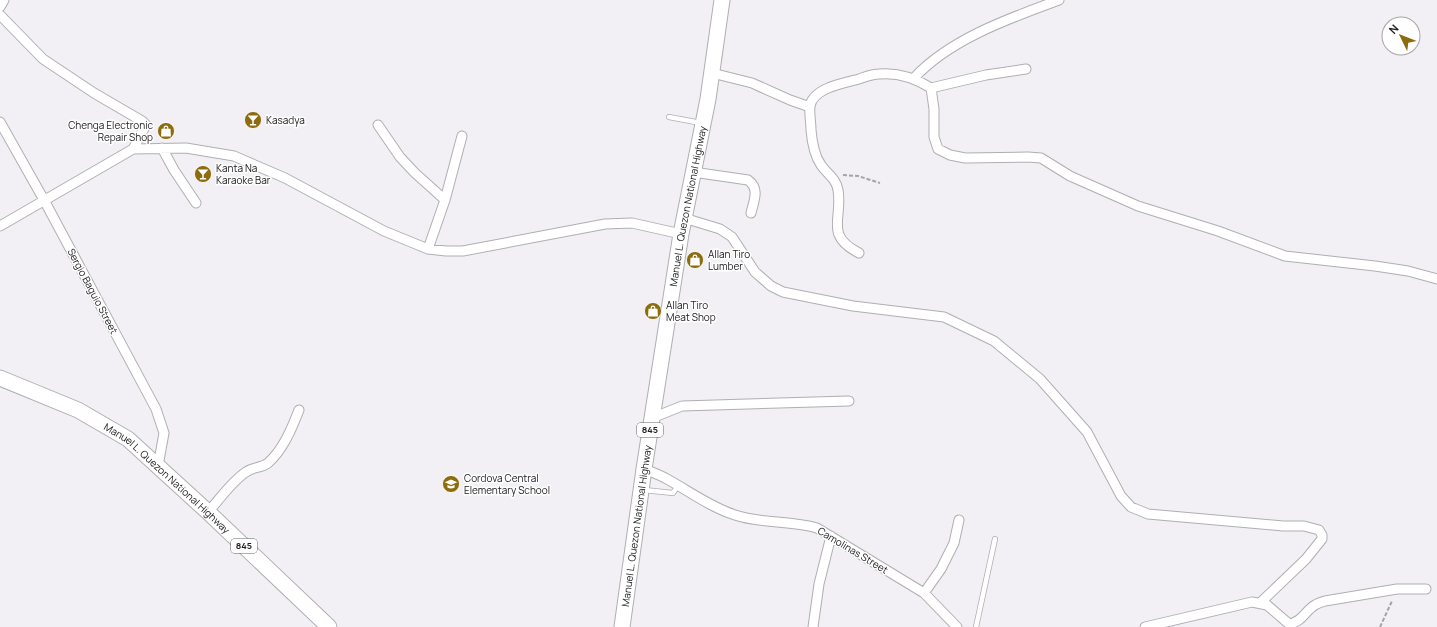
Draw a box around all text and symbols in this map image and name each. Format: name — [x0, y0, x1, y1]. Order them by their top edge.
north arrow — [1381, 16, 1421, 56]
text: N — [1385, 21, 1402, 37]
bar icon: Kasadya — [243, 110, 263, 130]
place label: Kasadya — [266, 113, 305, 127]
place label: Chenga Electronic Repair Shop — [68, 118, 153, 144]
shop icon: Chenga Electronic Repair Shop — [156, 121, 176, 141]
street label: Manuel L. Quezon National Highway — [666, 124, 710, 287]
place label: Kanta Na Karaoke Bar — [216, 161, 271, 187]
bar icon: Kanta Na Karaoke Bar — [193, 164, 213, 184]
street label: Sergio Baguio Street — [65, 246, 121, 336]
place label: Allan Tiro Lumber — [708, 247, 750, 273]
shop icon: Allan Tiro Lumber — [685, 250, 705, 270]
place label: Allan Tiro Meat Shop — [666, 298, 716, 324]
shop icon: Allan Tiro Meat Shop — [643, 301, 663, 321]
street label: Manuel L. Quezon National Highway — [101, 420, 234, 537]
road number: 845 — [637, 423, 663, 437]
street label: Manuel L. Quezon National Highway — [618, 443, 655, 608]
place label: Cordova Central Elementary School — [464, 471, 550, 497]
school or university icon: Cordova Central Elementary School — [441, 474, 461, 494]
street label: Camolinas Street — [815, 523, 891, 577]
road number: 845 — [231, 539, 257, 553]

